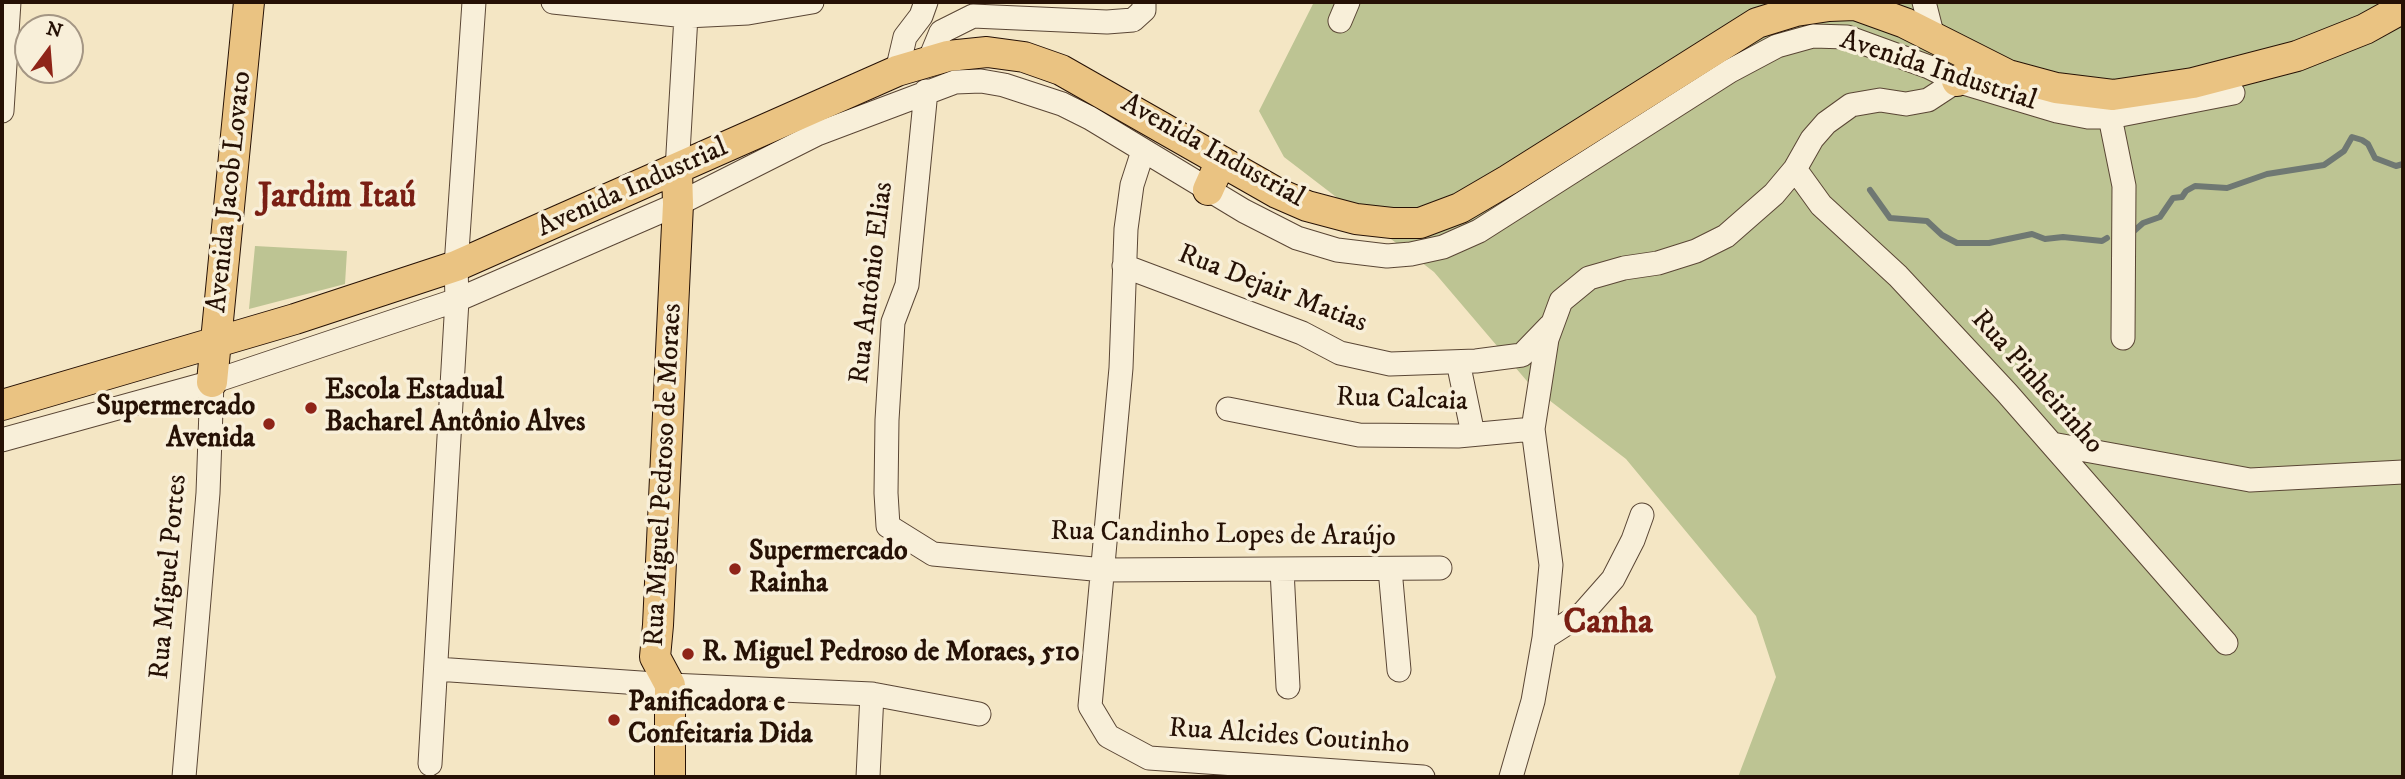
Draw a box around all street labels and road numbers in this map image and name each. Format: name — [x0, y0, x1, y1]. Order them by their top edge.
street label: Avenida Industrial — [1835, 24, 2041, 120]
street label: Avenida Jacob Lovato — [202, 70, 260, 314]
street label: Avenida Industrial — [1114, 88, 1310, 216]
street label: Avenida Industrial — [533, 132, 733, 246]
street label: Rua Antônio Elias — [844, 180, 902, 386]
street label: Rua Dejair Matias — [1173, 239, 1371, 341]
street label: Rua Miguel Pedroso de Moraes — [639, 302, 691, 648]
street label: Rua Pinheirinho — [1963, 304, 2109, 462]
street label: Rua Calcaia — [1335, 382, 1469, 420]
street label: Rua Miguel Portes — [144, 473, 196, 681]
street label: Rua Candinho Lopes de Araújo — [1050, 516, 1396, 556]
street label: Rua Alcides Coutinho — [1168, 713, 1410, 763]

